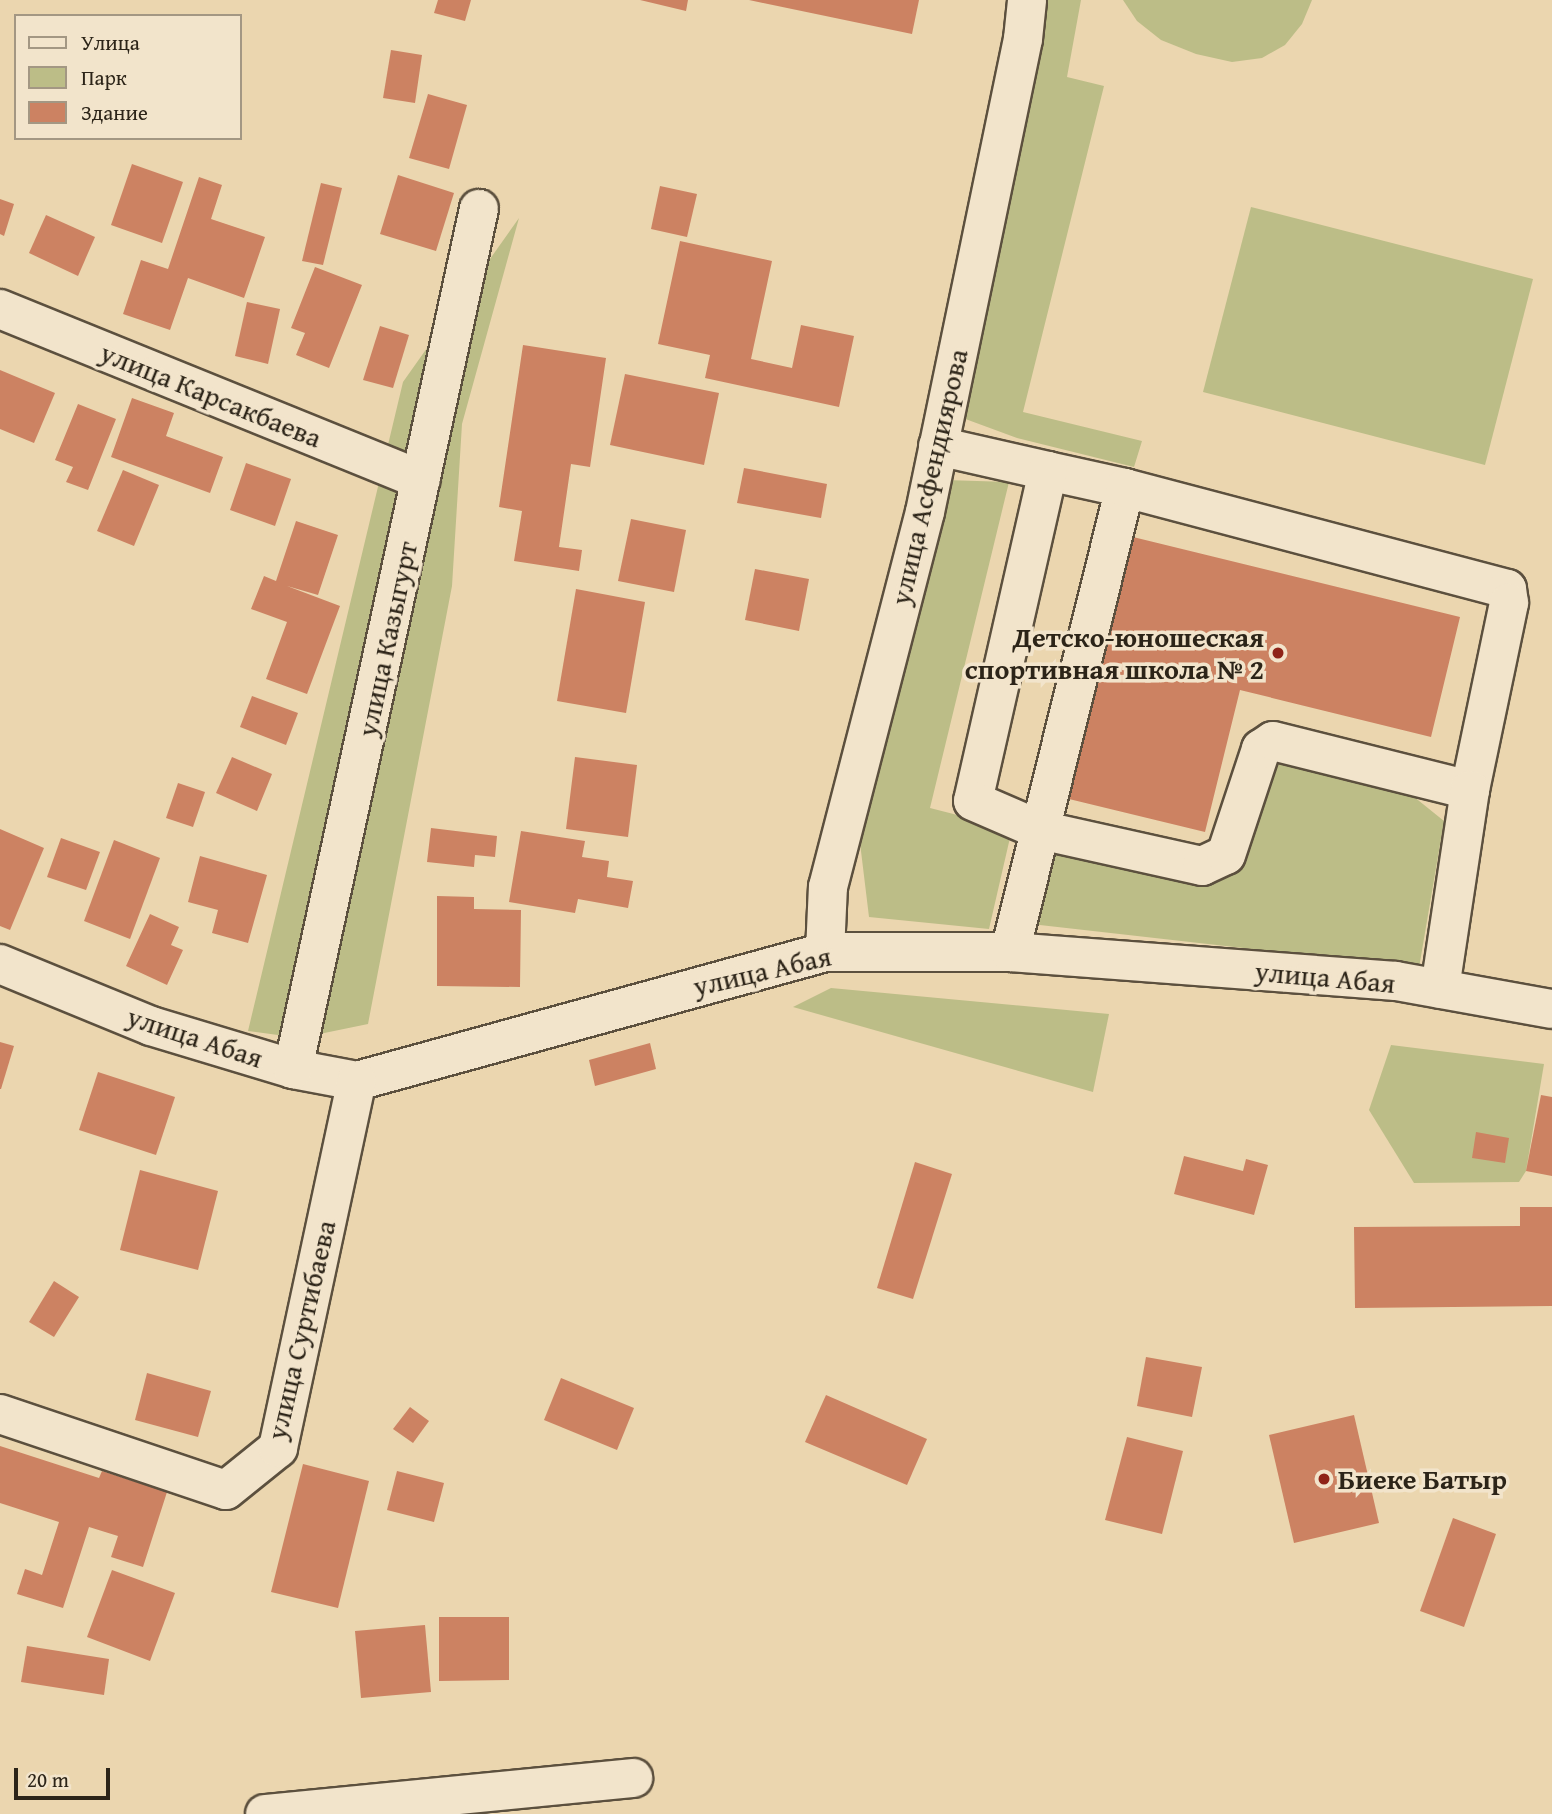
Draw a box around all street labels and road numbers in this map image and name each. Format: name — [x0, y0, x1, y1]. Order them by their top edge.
street label: улица Карсакбаева — [95, 335, 327, 455]
street label: улица Асфендиярова — [883, 346, 975, 608]
street label: улица Казыгурт — [350, 538, 424, 740]
street label: улица Абая — [690, 939, 834, 1003]
street label: улица Абая — [1254, 954, 1396, 1000]
street label: улица Абая — [123, 999, 267, 1075]
street label: улица Суртибаева — [259, 1217, 343, 1443]

